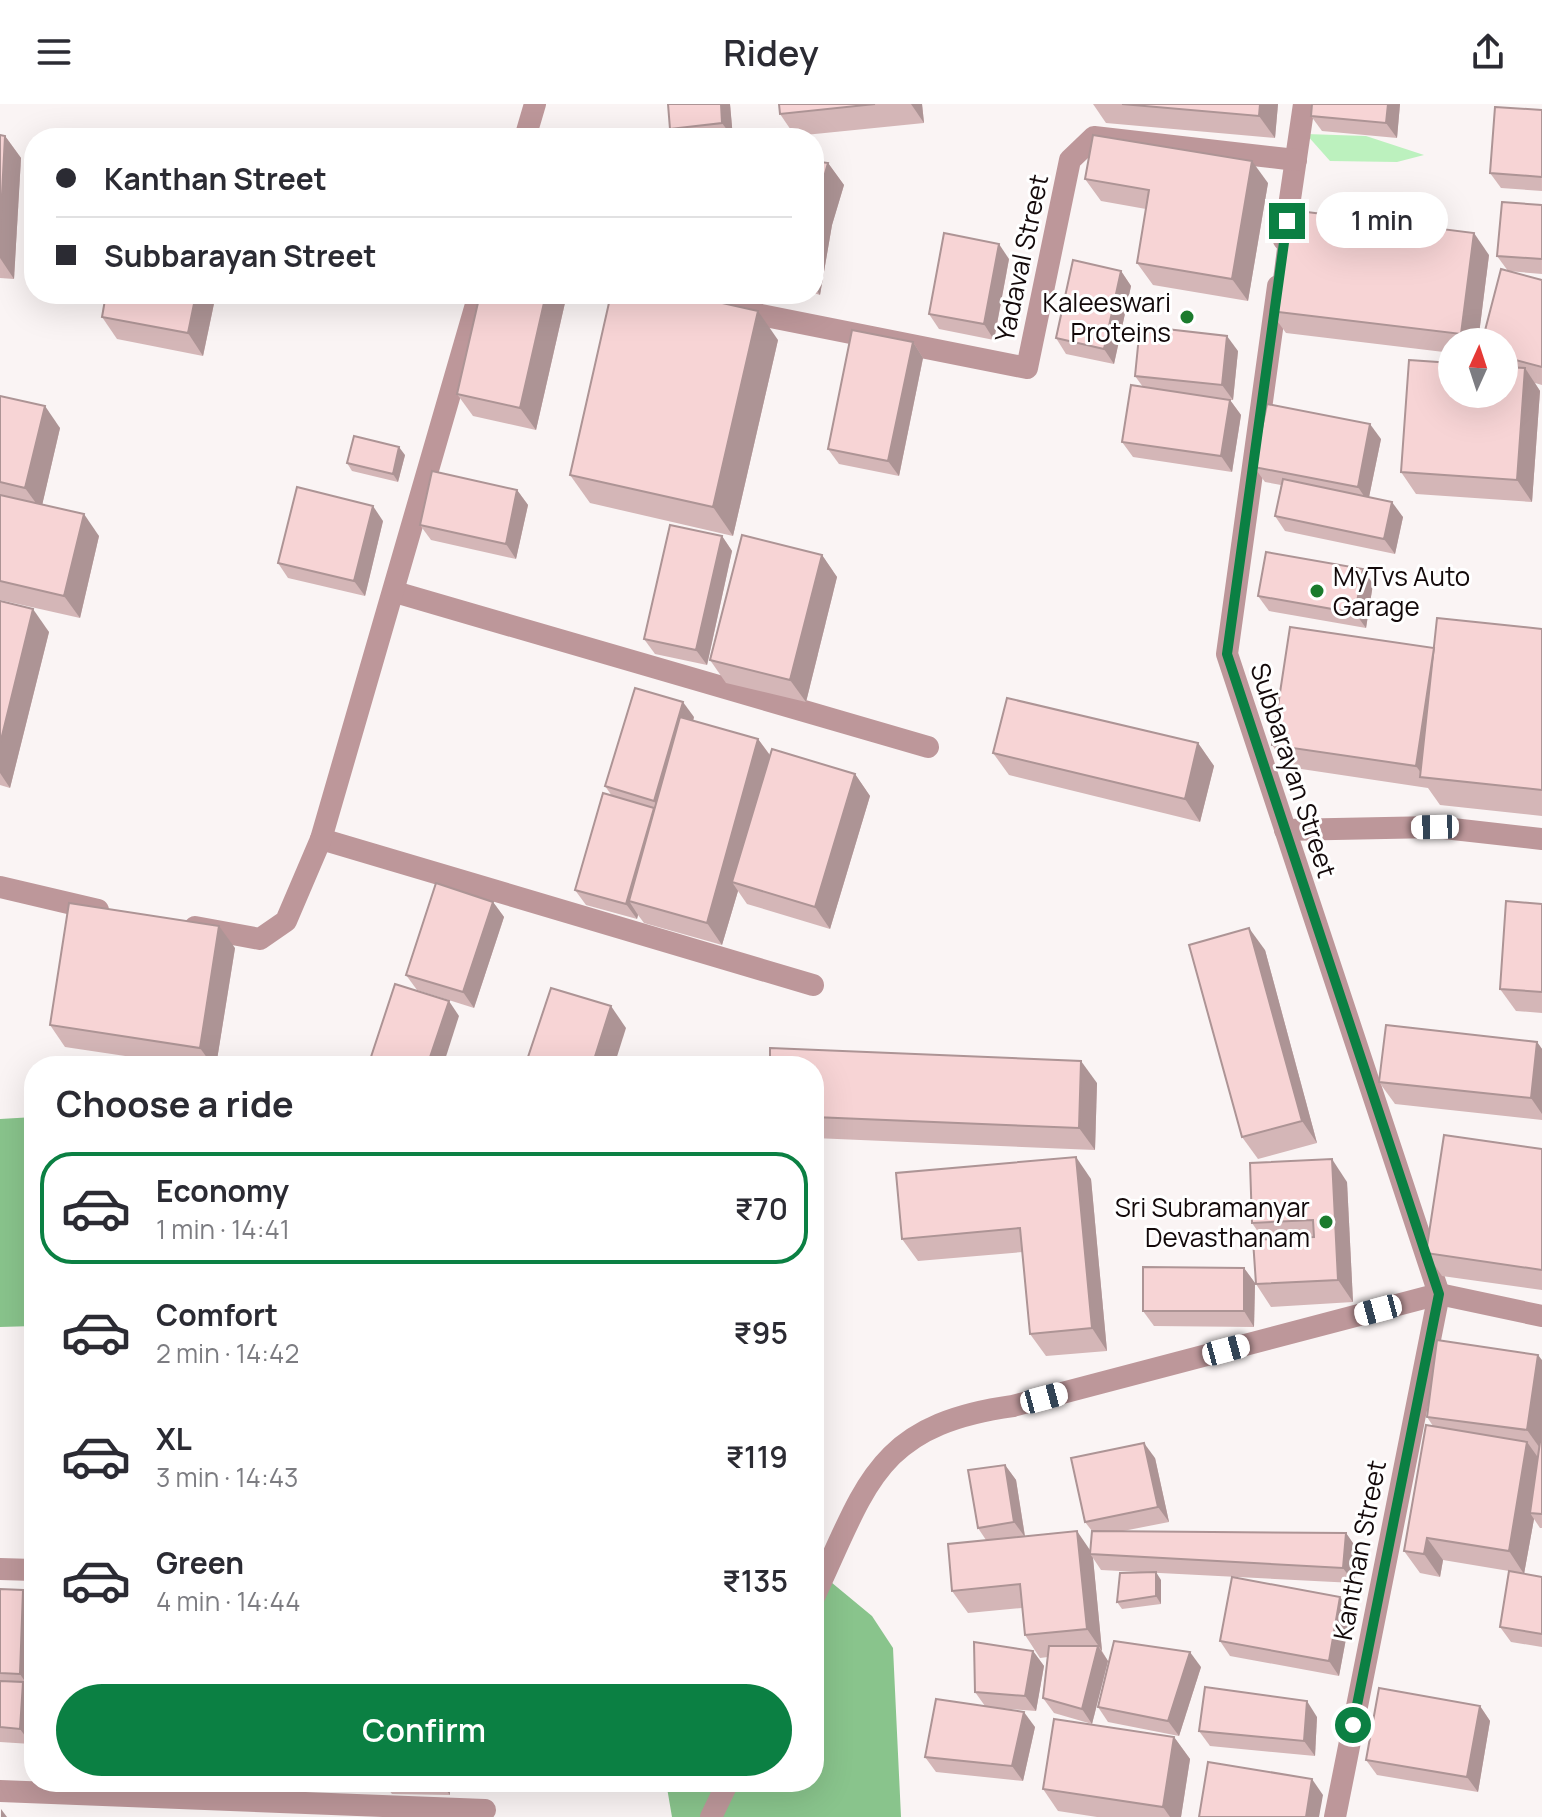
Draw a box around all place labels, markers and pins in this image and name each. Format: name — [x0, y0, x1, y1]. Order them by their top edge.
place label: Kaleeswari Proteins — [1042, 284, 1171, 350]
marker: Kaleeswari Proteins — [1178, 308, 1196, 326]
place label: MyTvs Auto Garage — [1333, 558, 1470, 624]
marker: MyTvs Auto Garage — [1308, 582, 1326, 600]
place label: Sri Subramanyar Devasthanam — [1115, 1189, 1310, 1255]
marker: Sri Subramanyar Devasthanam — [1317, 1213, 1335, 1231]

